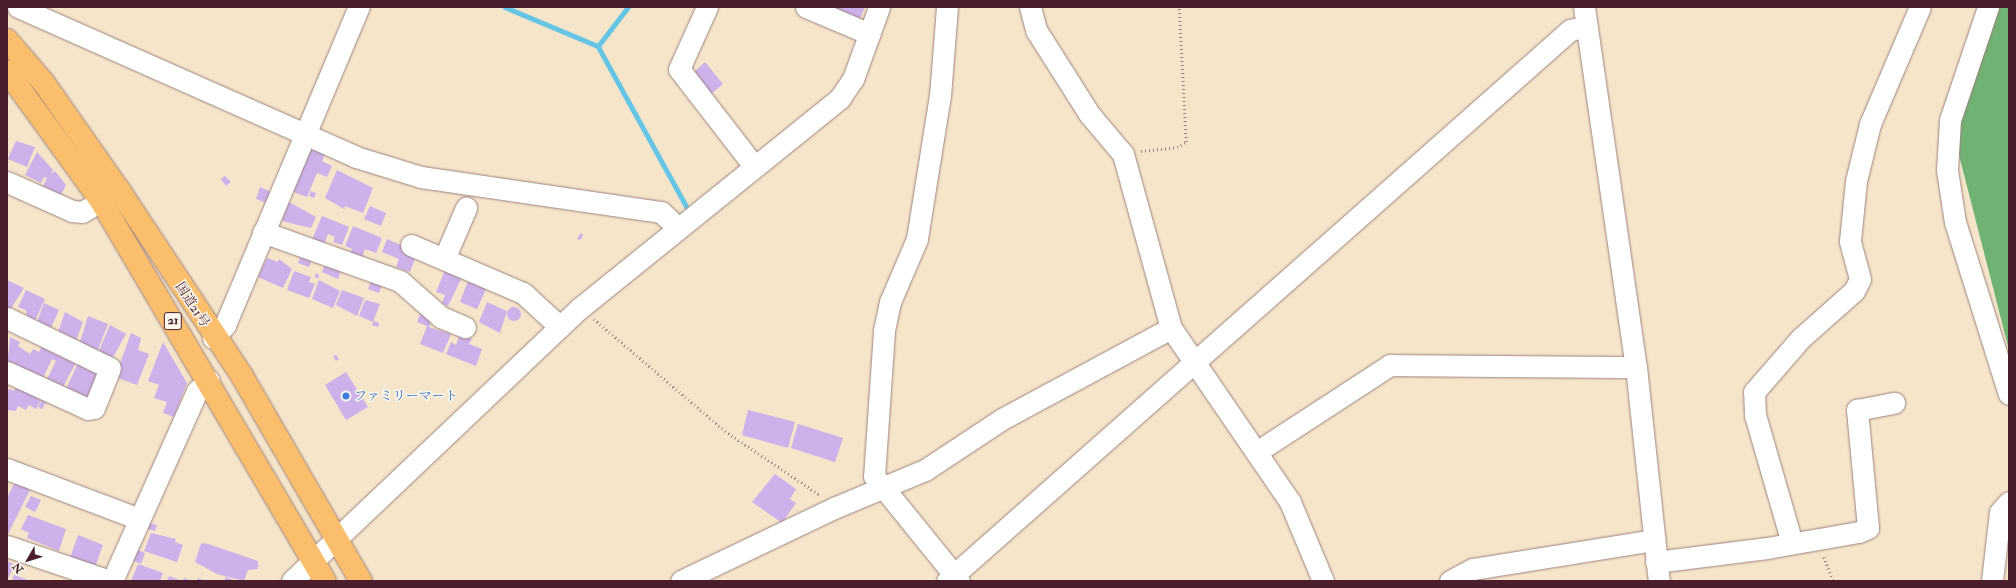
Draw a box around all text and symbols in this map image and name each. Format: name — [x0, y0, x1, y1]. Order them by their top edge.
street label: 国道21号 — [172, 280, 212, 330]
road number: 21 — [163, 311, 183, 331]
place label: ファミリーマート — [354, 388, 458, 404]
marker: ファミリーマート — [341, 391, 351, 401]
north arrow — [8, 540, 48, 580]
text: N — [10, 560, 26, 576]

